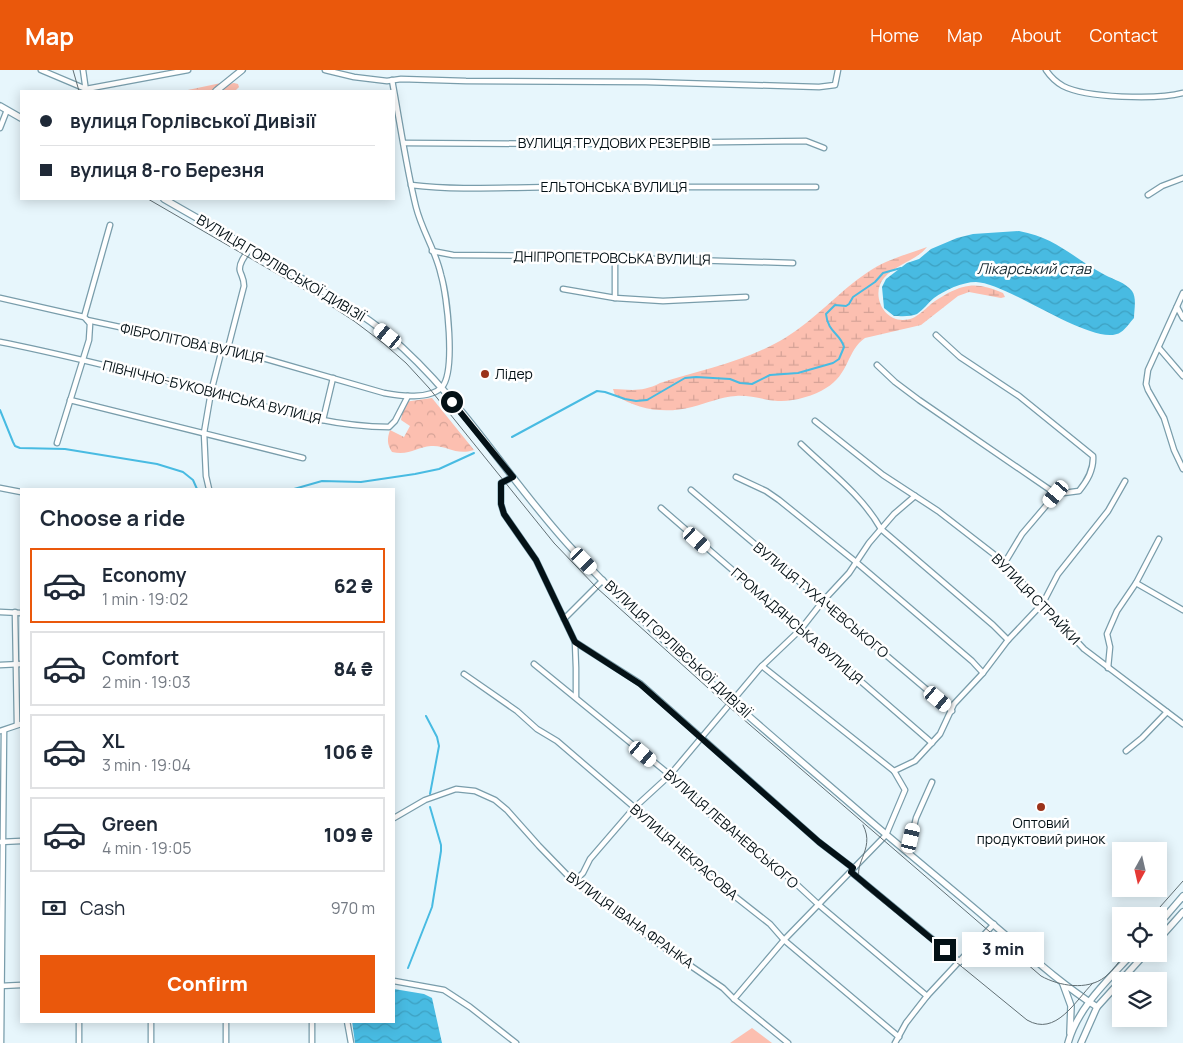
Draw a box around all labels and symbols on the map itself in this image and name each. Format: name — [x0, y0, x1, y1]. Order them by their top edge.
street label: ВУЛИЦЯ ТРУДОВИХ РЕЗЕРВІВ — [518, 133, 711, 152]
street label: ЕЛЬТОНСЬКА ВУЛИЦЯ — [541, 177, 687, 196]
street label: ВУЛИЦЯ ГОРЛІВСЬКОЇ ДИВІЗІЇ — [193, 210, 370, 326]
street label: ДНІПРОПЕТРОВСЬКА ВУЛИЦЯ — [513, 246, 711, 269]
water label: Лікарський став — [977, 258, 1092, 279]
street label: ФІБРОЛІТОВА ВУЛИЦЯ — [119, 318, 265, 367]
car — [371, 321, 404, 351]
street label: ПІВНІЧНО-БУКОВИНСЬКА ВУЛИЦЯ — [101, 355, 323, 428]
place label: Лідер — [495, 364, 533, 383]
marker: Лідер — [479, 368, 491, 380]
route start — [441, 391, 463, 413]
car — [1040, 478, 1071, 510]
car — [680, 524, 713, 556]
street label: ВУЛИЦЯ ТУХАЧЕВСЬКОГО — [750, 537, 893, 662]
car — [568, 545, 599, 577]
street label: ВУЛИЦЯ СТРАЙКИ — [988, 549, 1085, 648]
street label: ГРОМАДЯНСЬКА ВУЛИЦЯ — [727, 563, 867, 688]
street label: ВУЛИЦЯ ГОРЛІВСЬКОЇ ДИВІЗІЇ — [601, 576, 756, 722]
car — [921, 684, 954, 714]
car — [626, 739, 659, 769]
street label: ВУЛИЦЯ ЛЕВАНЕВСЬКОГО — [660, 765, 803, 892]
street label: ВУЛИЦЯ НЕКРАСОВА — [626, 799, 742, 904]
marker: Оптовий продуктовий ринок — [1035, 801, 1047, 813]
place label: Оптовий продуктовий ринок — [977, 813, 1106, 848]
car — [900, 822, 921, 854]
north arrow — [1112, 842, 1168, 898]
street label: ВУЛИЦЯ ІВАНА ФРАНКА — [563, 867, 698, 972]
callout: 3 min — [962, 932, 1045, 968]
route end — [934, 939, 956, 961]

